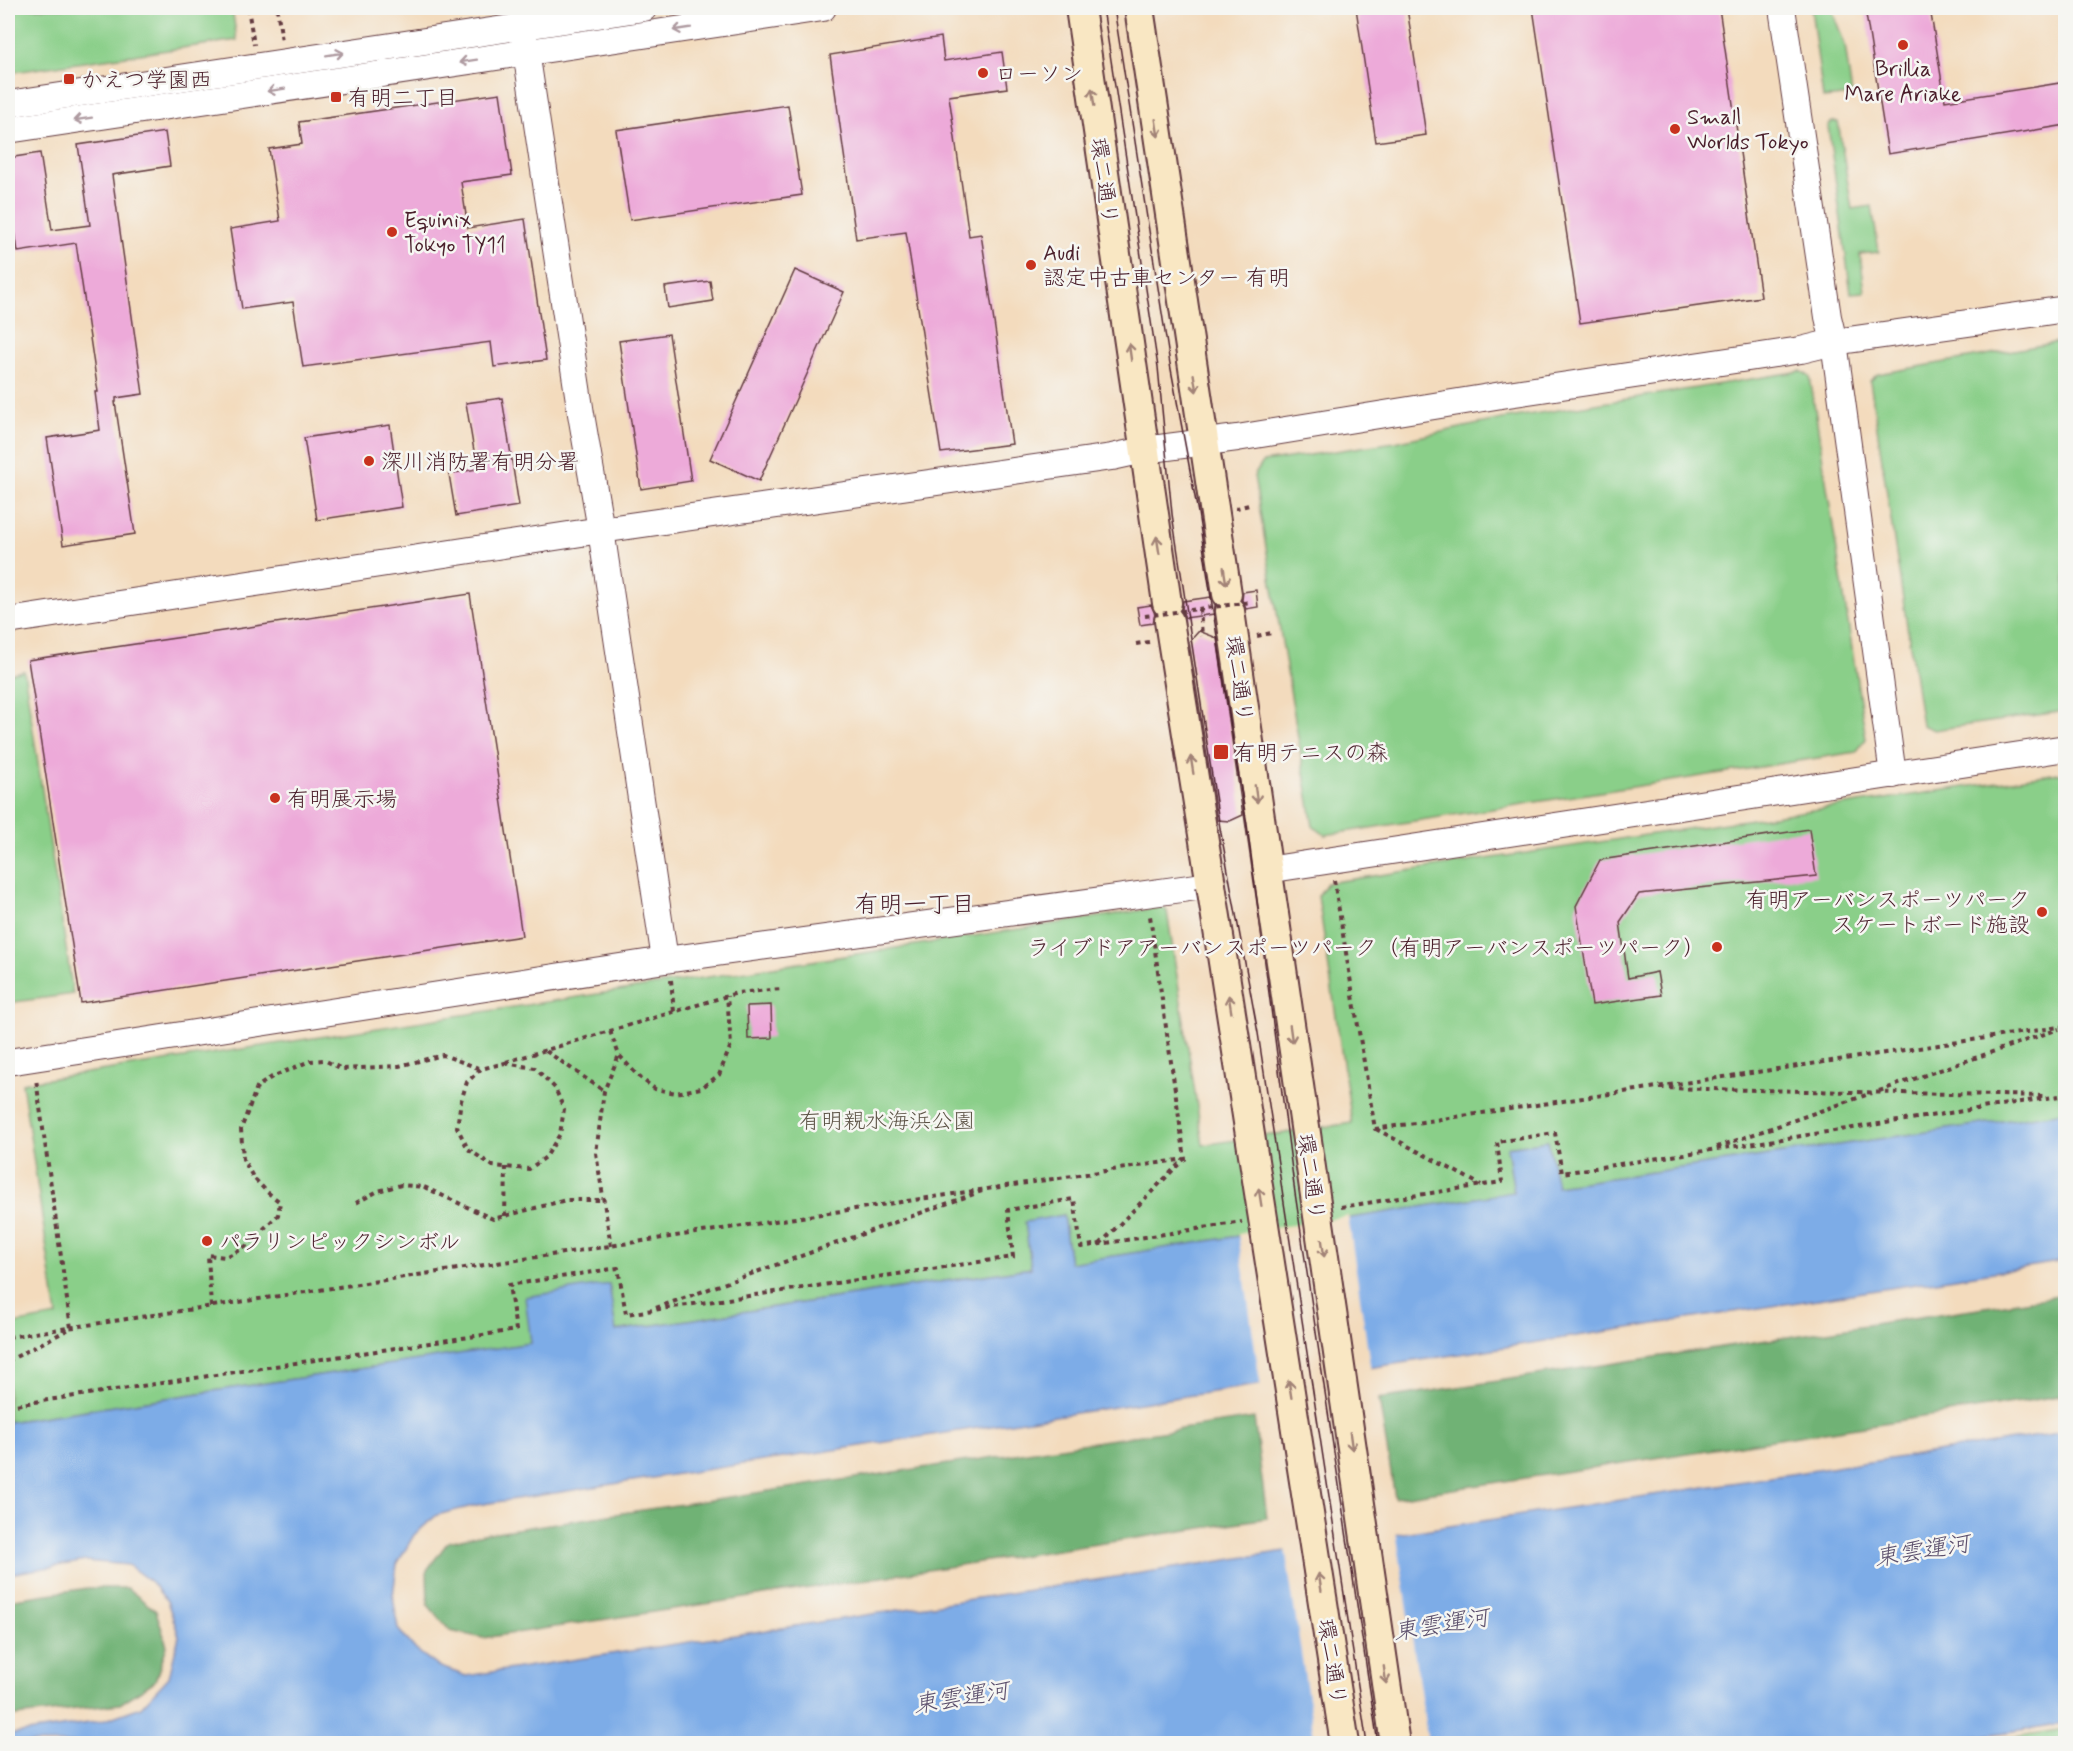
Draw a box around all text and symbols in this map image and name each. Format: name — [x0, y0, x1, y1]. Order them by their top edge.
one-way arrow — [672, 23, 692, 34]
marker: Brillia Mare Ariake — [1896, 38, 1910, 52]
one-way arrow — [325, 48, 345, 59]
one-way arrow — [459, 55, 479, 66]
place label: Brillia Mare Ariake — [1845, 56, 1961, 109]
place label: ローソン — [995, 61, 1083, 89]
marker: ローソン — [976, 66, 990, 80]
place label: かえつ学園西 — [81, 67, 212, 95]
marker: かえつ学園西 — [62, 72, 76, 86]
one-way arrow — [266, 84, 286, 95]
place label: 有明二丁目 — [348, 85, 458, 113]
one-way arrow — [1087, 87, 1098, 107]
marker: 有明二丁目 — [329, 90, 343, 104]
place label: Small Worlds Tokyo — [1687, 104, 1809, 157]
one-way arrow — [73, 113, 93, 124]
one-way arrow — [1152, 117, 1163, 137]
marker: Small Worlds Tokyo — [1668, 122, 1682, 136]
street label: 環二通り — [1083, 136, 1123, 227]
place label: Equinix Tokyo TY11 — [404, 207, 506, 260]
marker: Equinix Tokyo TY11 — [385, 225, 399, 239]
place label: Audi 認定中古車センター 有明 — [1043, 240, 1290, 293]
marker: Audi 認定中古車センター 有明 — [1024, 258, 1038, 272]
one-way arrow — [1124, 343, 1135, 362]
one-way arrow — [1190, 372, 1201, 392]
place label: 深川消防署有明分署 — [381, 449, 579, 477]
marker: 深川消防署有明分署 — [362, 454, 376, 468]
one-way arrow — [1152, 536, 1163, 555]
one-way arrow — [1219, 565, 1230, 585]
street label: 環二通り — [1218, 634, 1258, 725]
place label: 有明テニスの森 — [1234, 740, 1388, 768]
marker: 有明テニスの森 — [1212, 743, 1230, 761]
one-way arrow — [1186, 755, 1197, 775]
one-way arrow — [1251, 783, 1262, 803]
place label: 有明展示場 — [287, 786, 397, 814]
marker: 有明展示場 — [268, 791, 282, 805]
place label: 有明アーバンスポーツパーク スケートボード施設 — [1746, 887, 2030, 940]
district label: 有明一丁目 — [855, 890, 975, 921]
marker: 有明アーバンスポーツパーク スケートボード施設 — [2035, 905, 2049, 919]
place label: ライブドアアーバンスポーツパーク（有明アーバンスポーツパーク） — [1027, 935, 1705, 963]
marker: ライブドアアーバンスポーツパーク（有明アーバンスポーツパーク） — [1710, 940, 1724, 954]
one-way arrow — [1224, 995, 1235, 1014]
one-way arrow — [1286, 1024, 1297, 1043]
park label: 有明親水海浜公園 — [799, 1108, 975, 1136]
street label: 環二通り — [1290, 1132, 1330, 1223]
one-way arrow — [1254, 1187, 1265, 1207]
place label: パラリンピックシンボル — [219, 1229, 461, 1257]
marker: パラリンピックシンボル — [200, 1234, 214, 1248]
one-way arrow — [1317, 1237, 1328, 1257]
one-way arrow — [1284, 1380, 1295, 1400]
one-way arrow — [1345, 1430, 1356, 1450]
water label: 東雲運河 — [1872, 1528, 1975, 1574]
one-way arrow — [1315, 1573, 1326, 1592]
water label: 東雲運河 — [1391, 1602, 1494, 1648]
street label: 環二通り — [1310, 1617, 1352, 1708]
one-way arrow — [1380, 1665, 1391, 1685]
water label: 東雲運河 — [911, 1675, 1014, 1721]

